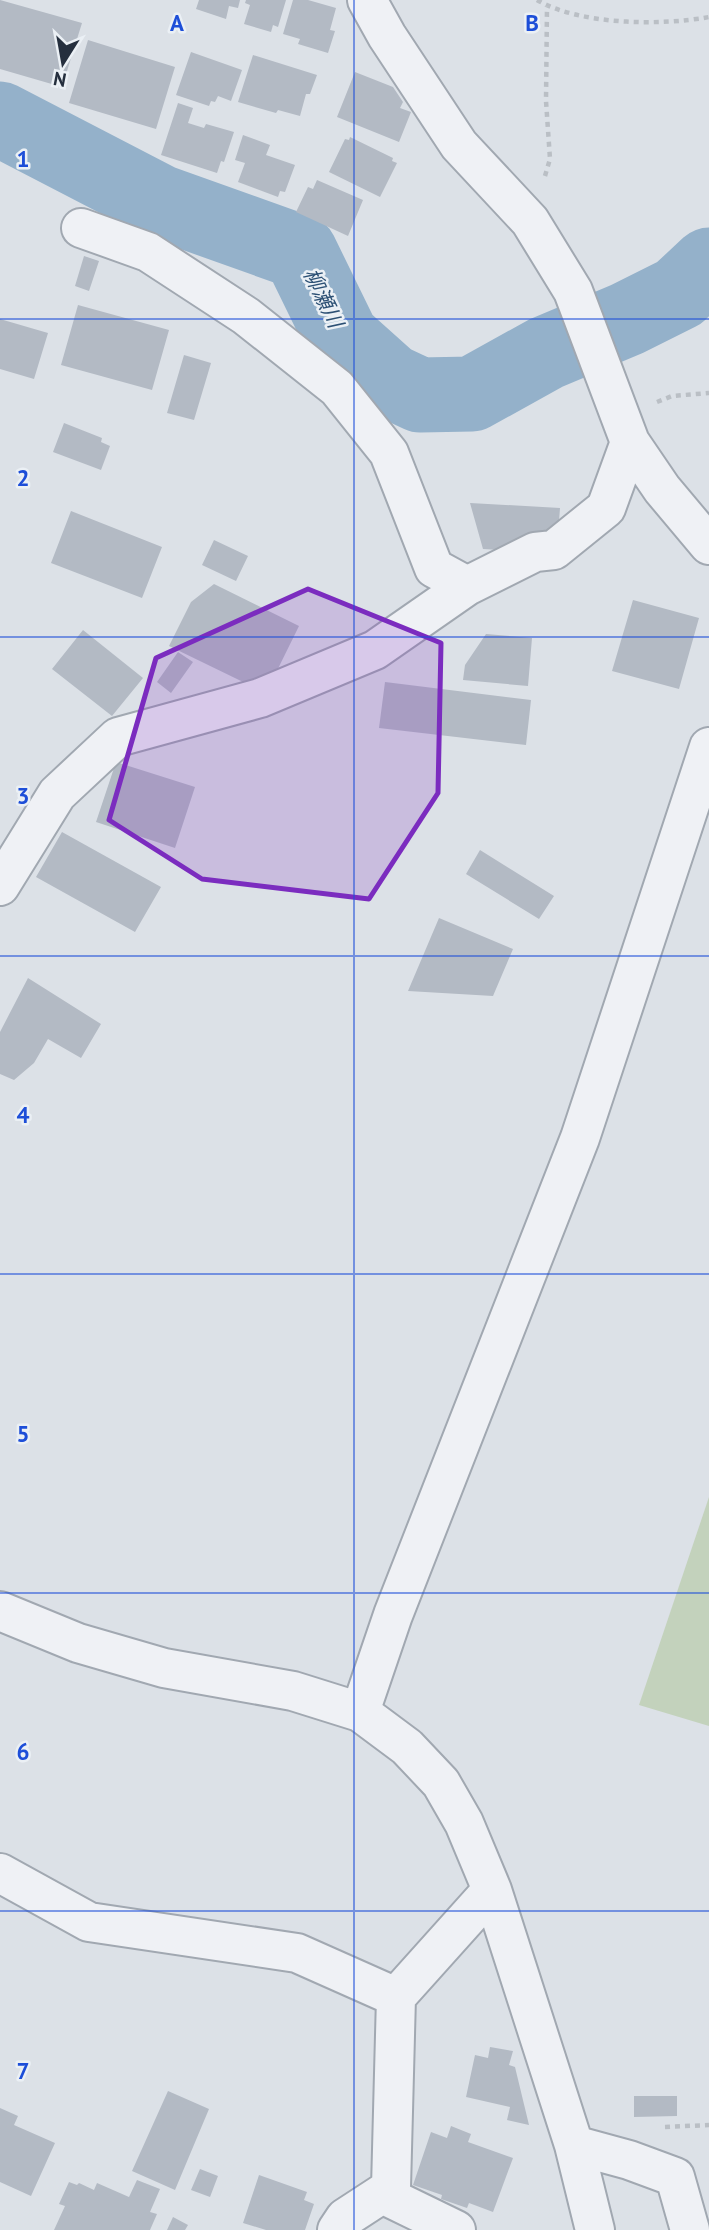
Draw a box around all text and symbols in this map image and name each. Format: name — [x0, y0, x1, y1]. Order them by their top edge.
text: A — [170, 8, 184, 37]
text: B — [525, 8, 539, 37]
north arrow — [28, 28, 98, 98]
text: N — [51, 67, 68, 93]
text: 1 — [16, 144, 30, 173]
water label: 柳瀬川 — [298, 264, 350, 334]
text: 2 — [16, 463, 30, 492]
text: 3 — [16, 781, 30, 810]
text: 4 — [16, 1100, 30, 1129]
text: 5 — [16, 1419, 30, 1448]
text: 6 — [16, 1737, 30, 1766]
text: 7 — [16, 2056, 30, 2085]

